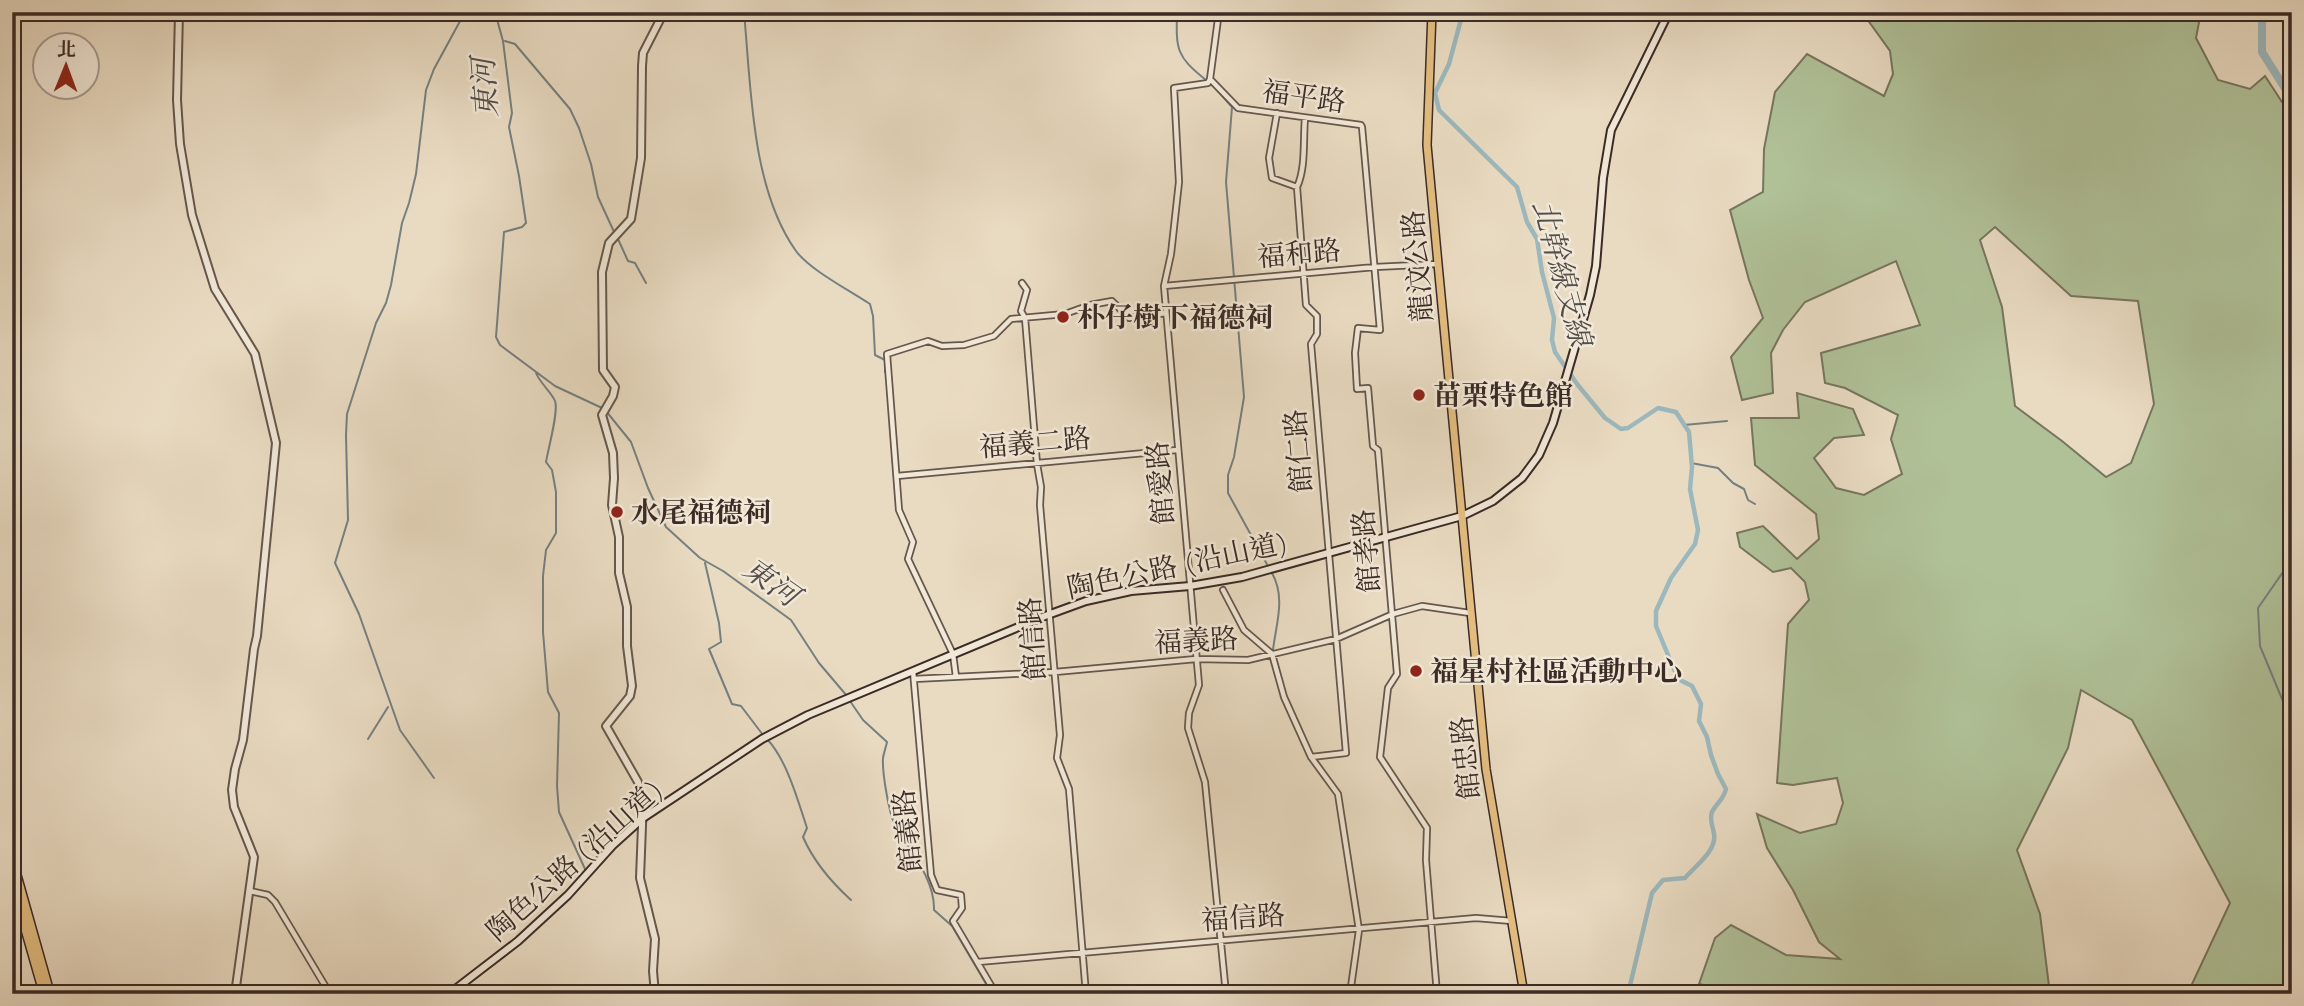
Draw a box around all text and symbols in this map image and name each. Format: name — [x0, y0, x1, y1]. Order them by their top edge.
north arrow — [32, 32, 102, 102]
text: 北 — [57, 40, 76, 61]
water label: 東河 — [467, 52, 504, 119]
street label: 福平路 — [1260, 76, 1348, 119]
water label: 北幹線支線 — [1526, 196, 1598, 353]
street label: 龍汶公路 — [1398, 209, 1439, 323]
street label: 福和路 — [1256, 235, 1342, 274]
place label: 朴仔樹下福德祠 — [1077, 303, 1273, 334]
marker: 朴仔樹下福德祠 — [1055, 309, 1071, 325]
place label: 苗栗特色館 — [1433, 380, 1573, 412]
marker: 苗栗特色館 — [1411, 387, 1427, 403]
street label: 館仁路 — [1280, 408, 1319, 494]
street label: 福義二路 — [978, 423, 1092, 464]
street label: 館愛路 — [1142, 440, 1181, 526]
place label: 水尾福德祠 — [631, 498, 771, 529]
marker: 水尾福德祠 — [609, 504, 625, 520]
street label: 館孝路 — [1348, 508, 1387, 594]
street label: 陶色公路 (沿山道) — [1064, 528, 1290, 605]
water label: 東河 — [737, 552, 809, 616]
street label: 館信路 — [1015, 596, 1052, 682]
street label: 福義路 — [1153, 624, 1239, 659]
place label: 福星村社區活動中心 — [1430, 656, 1682, 688]
marker: 福星村社區活動中心 — [1408, 663, 1424, 679]
street label: 館忠路 — [1447, 714, 1486, 801]
street label: 陶色公路 (沿山道) — [481, 774, 669, 948]
street label: 館義路 — [889, 787, 928, 874]
street label: 福信路 — [1200, 900, 1286, 937]

